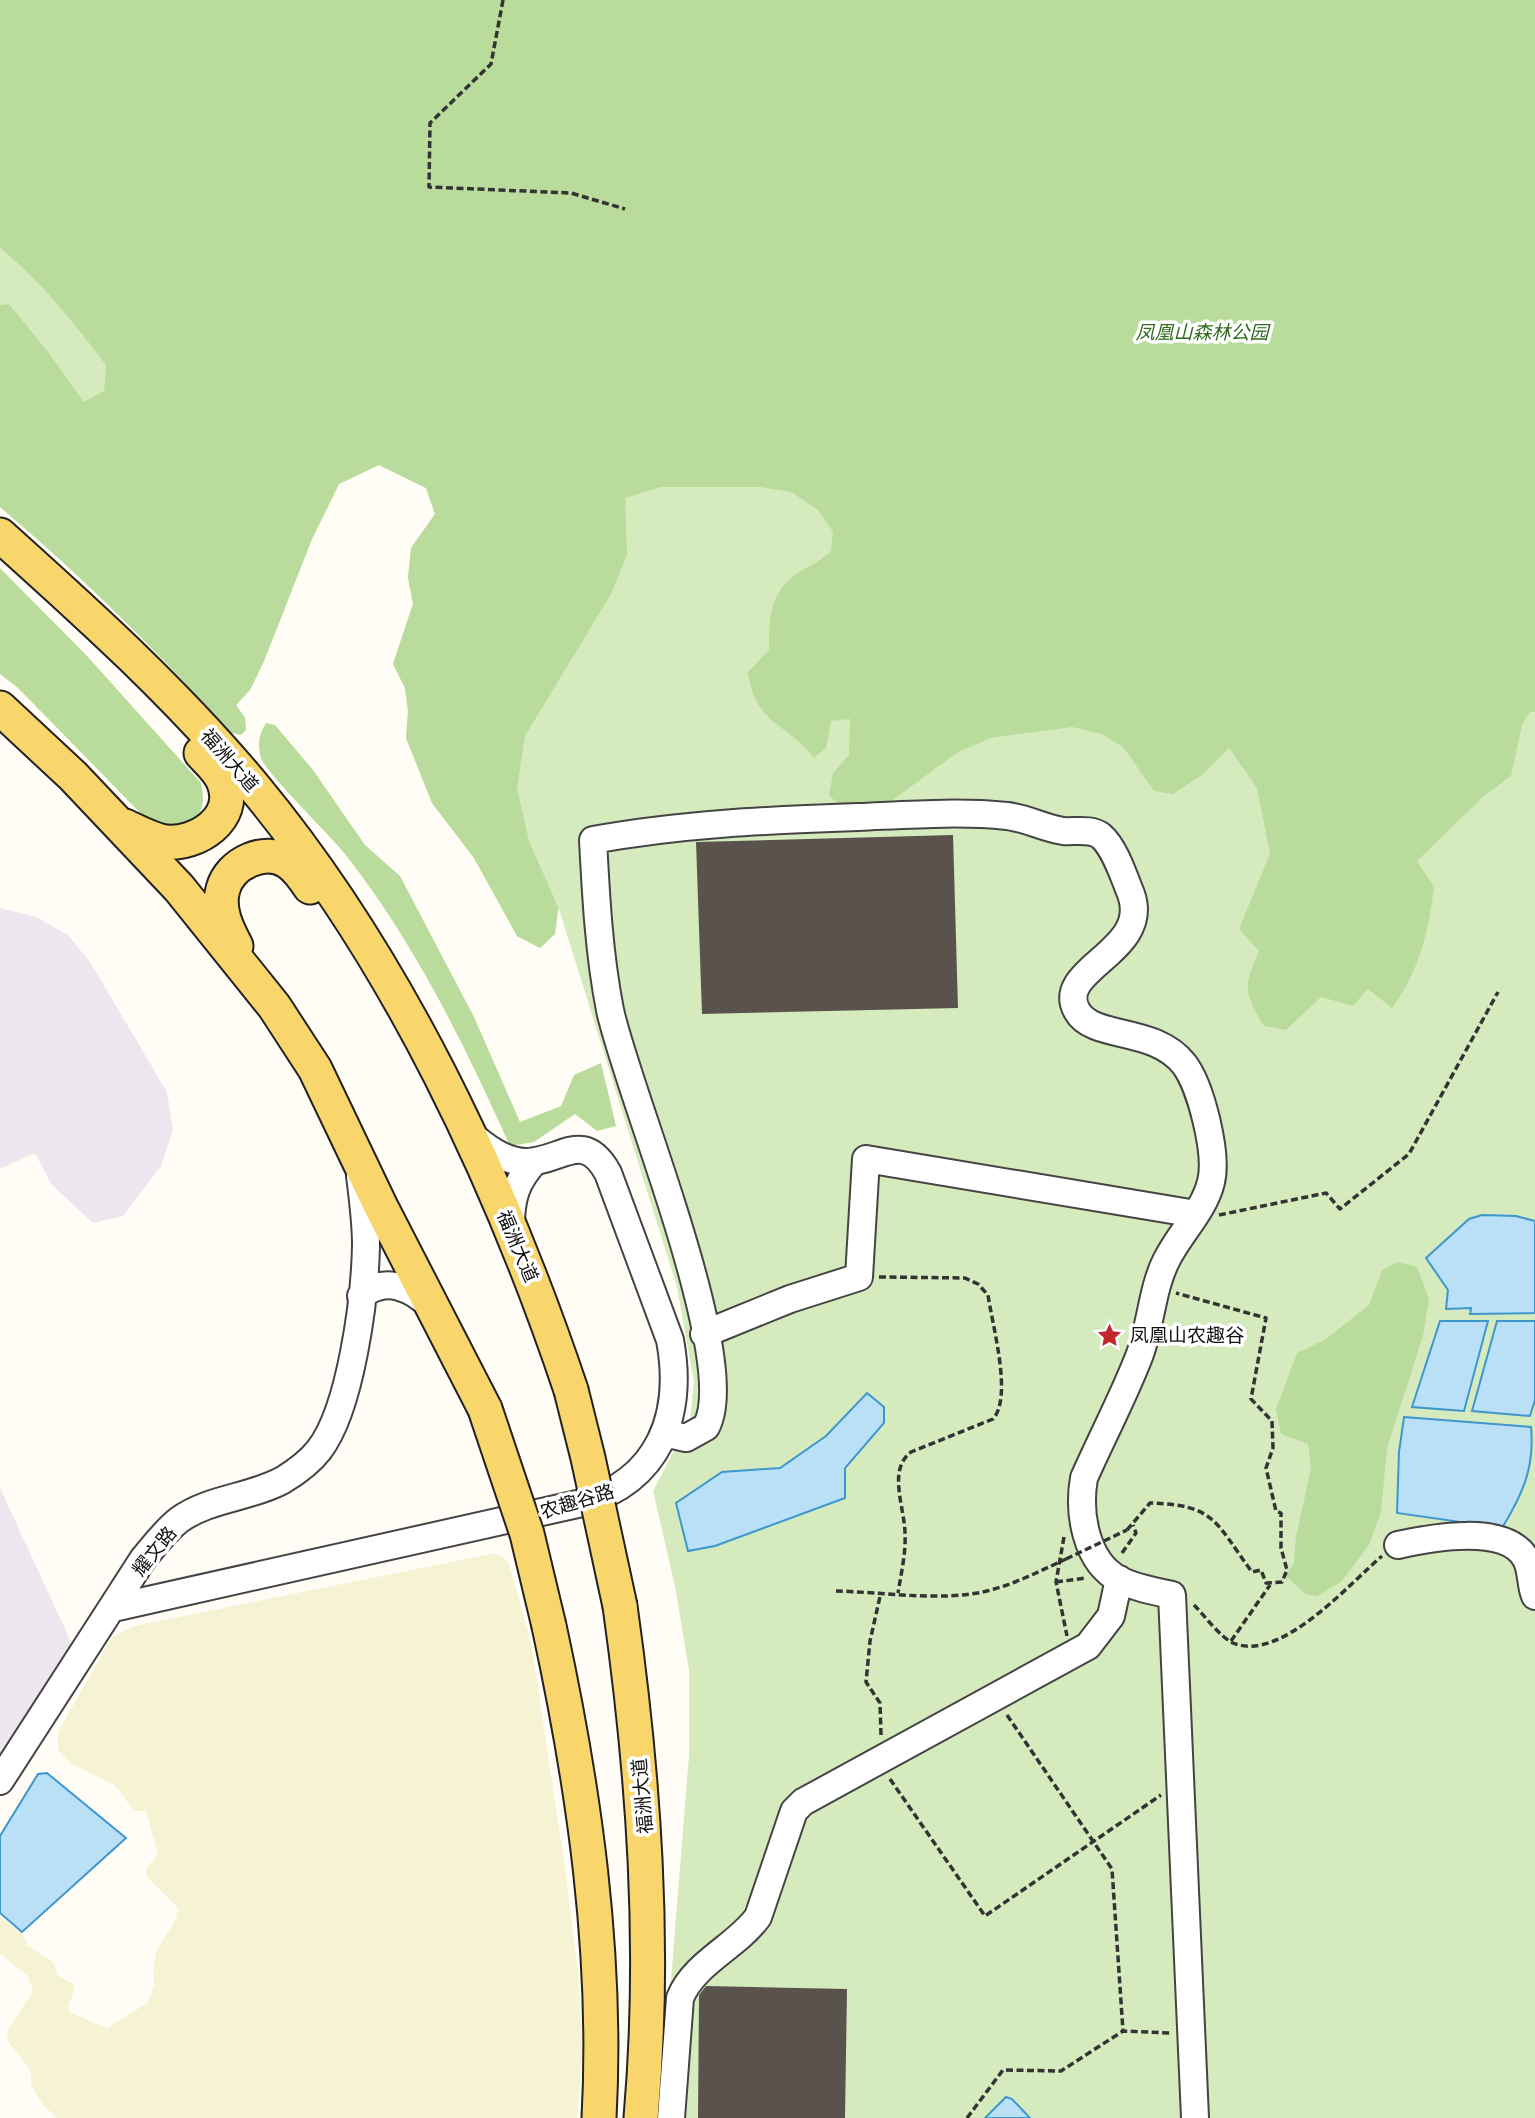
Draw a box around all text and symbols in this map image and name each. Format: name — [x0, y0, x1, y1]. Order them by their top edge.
park label: 凤凰山森林公园 — [1135, 321, 1271, 344]
street label: 福洲大道 — [196, 724, 263, 797]
street label: 福洲大道 — [492, 1207, 543, 1286]
place icon: 凤凰山农趣谷 — [1096, 1321, 1124, 1349]
place label: 凤凰山农趣谷 — [1130, 1324, 1244, 1347]
street label: 农趣谷路 — [537, 1479, 617, 1524]
street label: 耀文路 — [128, 1522, 181, 1581]
street label: 福洲大道 — [628, 1757, 657, 1835]

